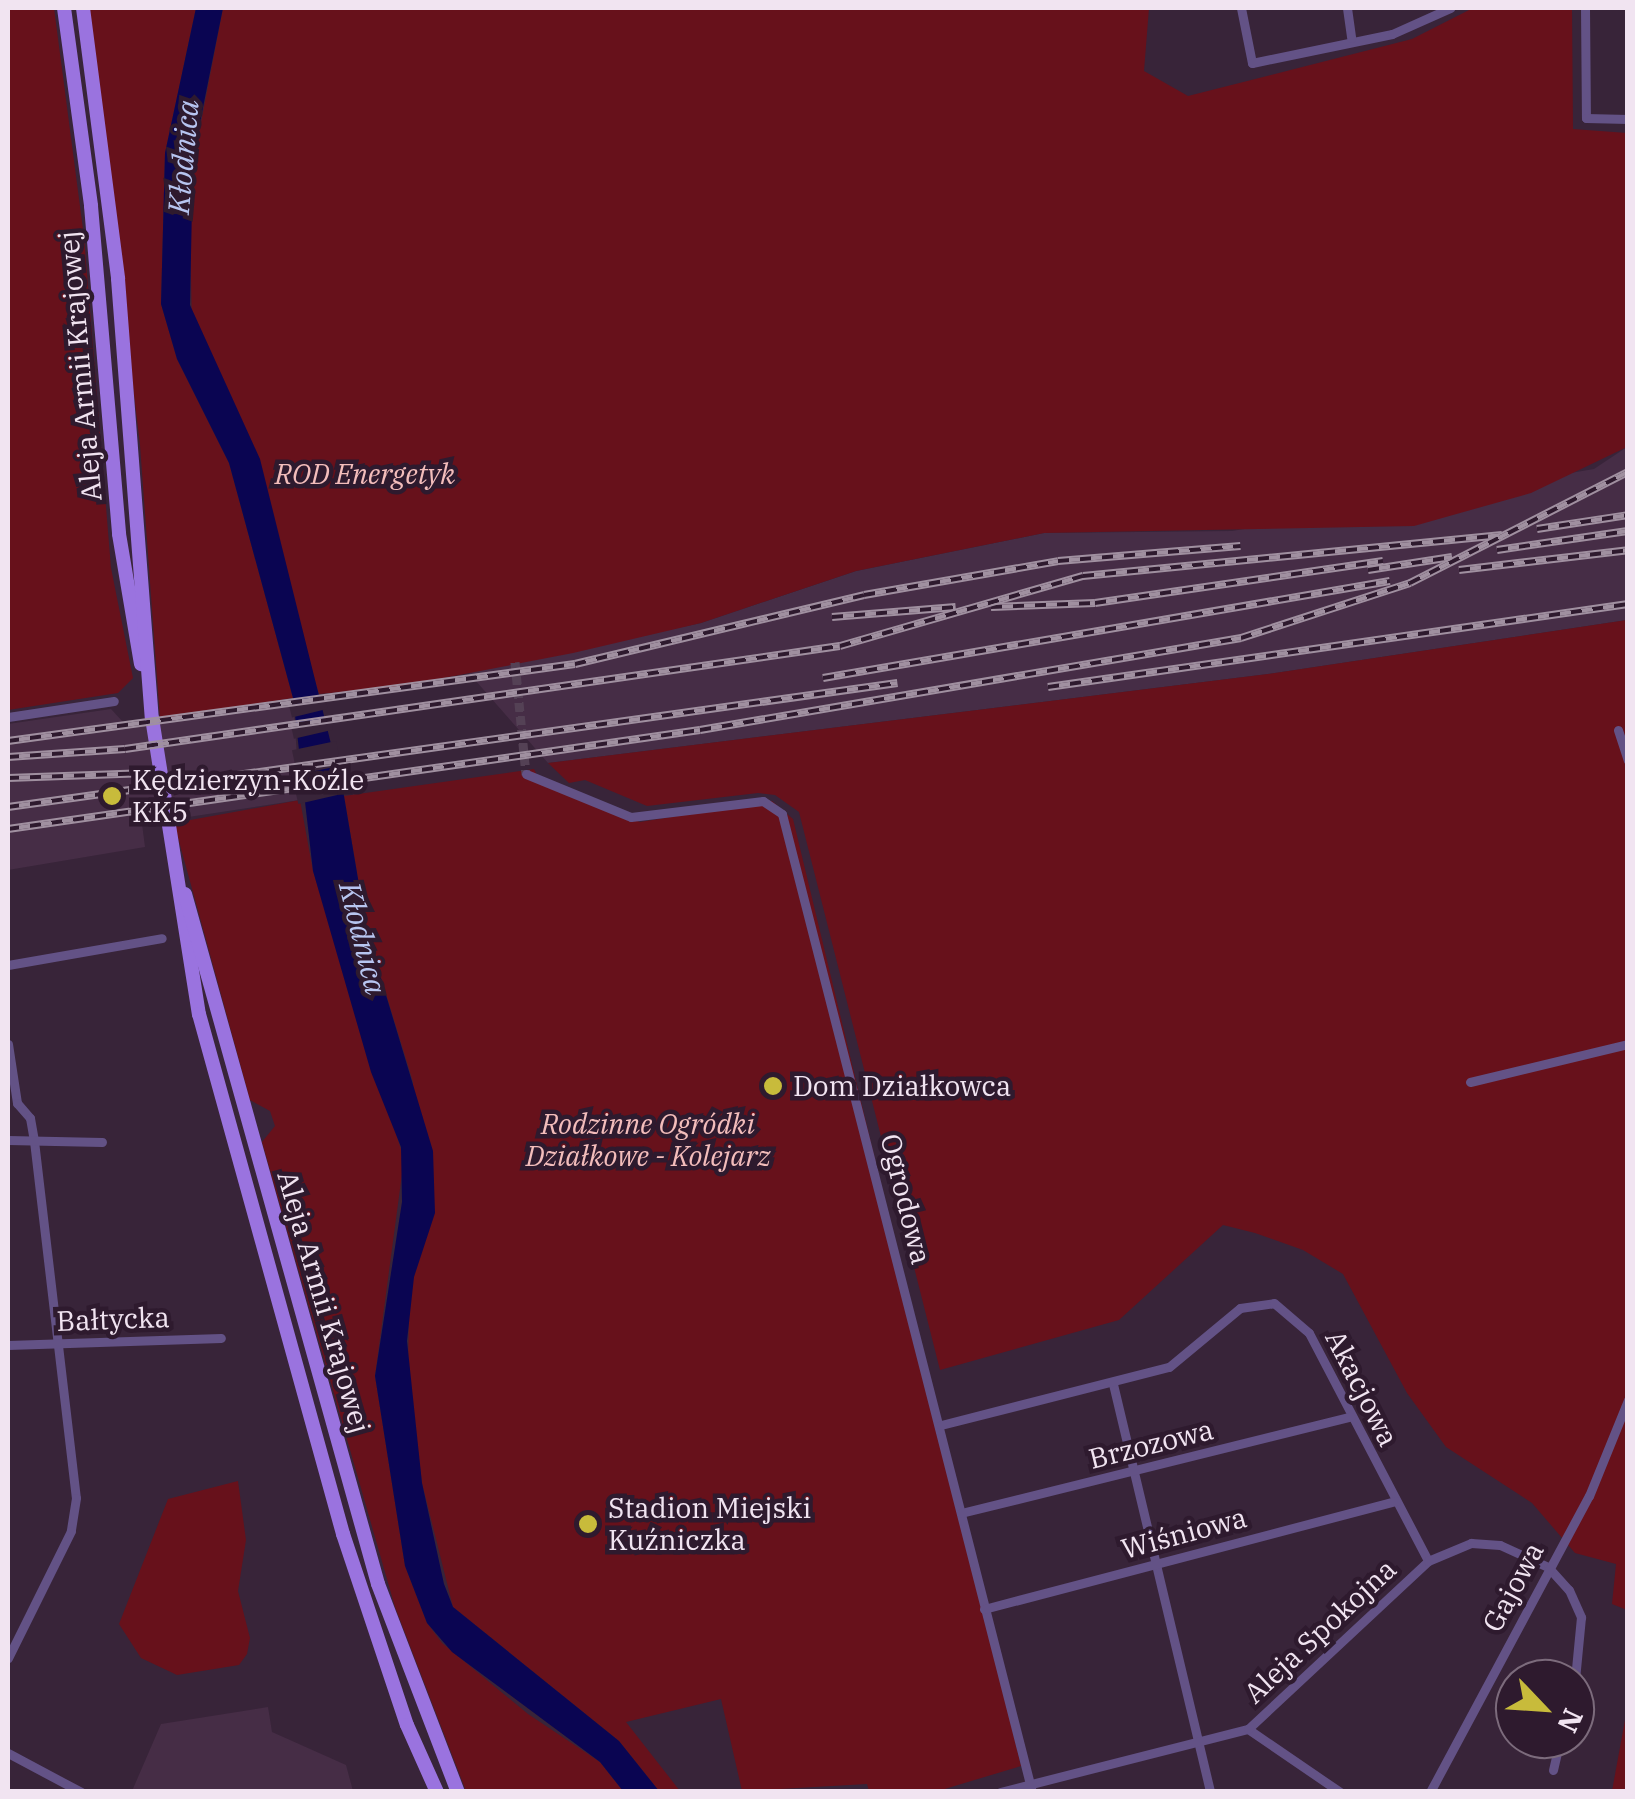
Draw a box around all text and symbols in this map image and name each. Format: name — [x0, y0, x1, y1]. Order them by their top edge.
water label: Kłodnica — [160, 98, 206, 216]
street label: Aleja Armii Krajowej — [51, 229, 109, 503]
park label: ROD Energetyk — [275, 457, 455, 491]
place label: Kędzierzyn-Koźle KK5 — [132, 763, 364, 829]
marker: Kędzierzyn-Koźle KK5 — [101, 785, 123, 807]
water label: Kłodnica — [332, 878, 394, 998]
place label: Dom Działkowca — [793, 1069, 1011, 1103]
marker: Dom Działkowca — [762, 1075, 784, 1097]
park label: Rodzinne Ogródki Działkowe - Kolejarz — [526, 1107, 770, 1173]
street label: Ogrodowa — [874, 1130, 938, 1268]
street label: Aleja Armii Krajowej — [270, 1167, 378, 1437]
street label: Bałtycka — [56, 1300, 170, 1338]
street label: Akacjowa — [1318, 1324, 1406, 1452]
street label: Brzozowa — [1085, 1412, 1217, 1476]
place label: Stadion Miejski Kuźniczka — [608, 1491, 811, 1557]
street label: Wiśniowa — [1118, 1500, 1250, 1566]
marker: Stadion Miejski Kuźniczka — [577, 1513, 599, 1535]
street label: Gajowa — [1475, 1536, 1551, 1638]
street label: Aleja Spokojna — [1237, 1552, 1403, 1710]
north arrow — [1495, 1659, 1595, 1759]
text: N — [1549, 1703, 1592, 1739]

